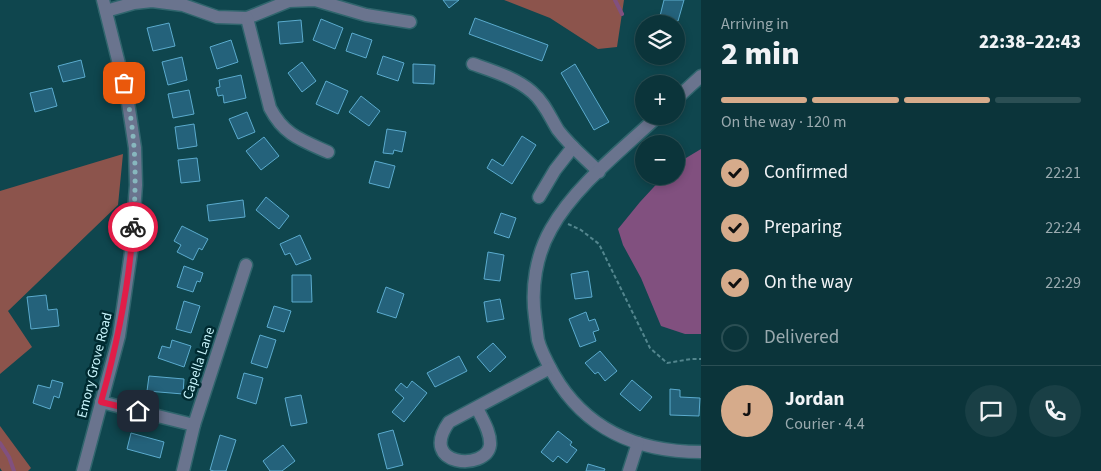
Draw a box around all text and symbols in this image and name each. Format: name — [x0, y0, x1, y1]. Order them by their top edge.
text: Arriving in — [721, 13, 789, 35]
map controls — [635, 15, 685, 185]
button: layers — [635, 15, 685, 65]
text: 22:38–22:43 — [979, 29, 1081, 56]
text: 2 min — [721, 31, 800, 77]
pin — [103, 62, 145, 104]
icon: bag — [110, 69, 138, 97]
button: + — [635, 75, 685, 125]
text: On the way · 120 m — [721, 111, 846, 133]
button: − — [635, 135, 685, 185]
icon: check — [721, 159, 749, 187]
text: Confirmed — [764, 159, 848, 186]
text: 22:21 — [1045, 162, 1081, 184]
courier — [108, 202, 158, 252]
icon: bike — [119, 213, 147, 241]
icon: check — [721, 214, 749, 242]
text: Preparing — [764, 214, 842, 241]
text: 22:24 — [1045, 217, 1081, 239]
icon: check — [721, 269, 749, 297]
text: On the way — [764, 269, 853, 296]
text: 22:29 — [1045, 272, 1081, 294]
street label: Emory Grove Road — [72, 310, 118, 420]
street label: Capella Lane — [178, 324, 220, 402]
text: Delivered — [764, 324, 839, 351]
button: chat — [965, 385, 1017, 437]
button: phone — [1029, 385, 1081, 437]
text: Jordan — [785, 386, 844, 413]
pin — [117, 390, 159, 432]
icon: home — [124, 397, 152, 425]
text: J — [742, 397, 752, 424]
text: Courier · 4.4 — [785, 413, 865, 435]

